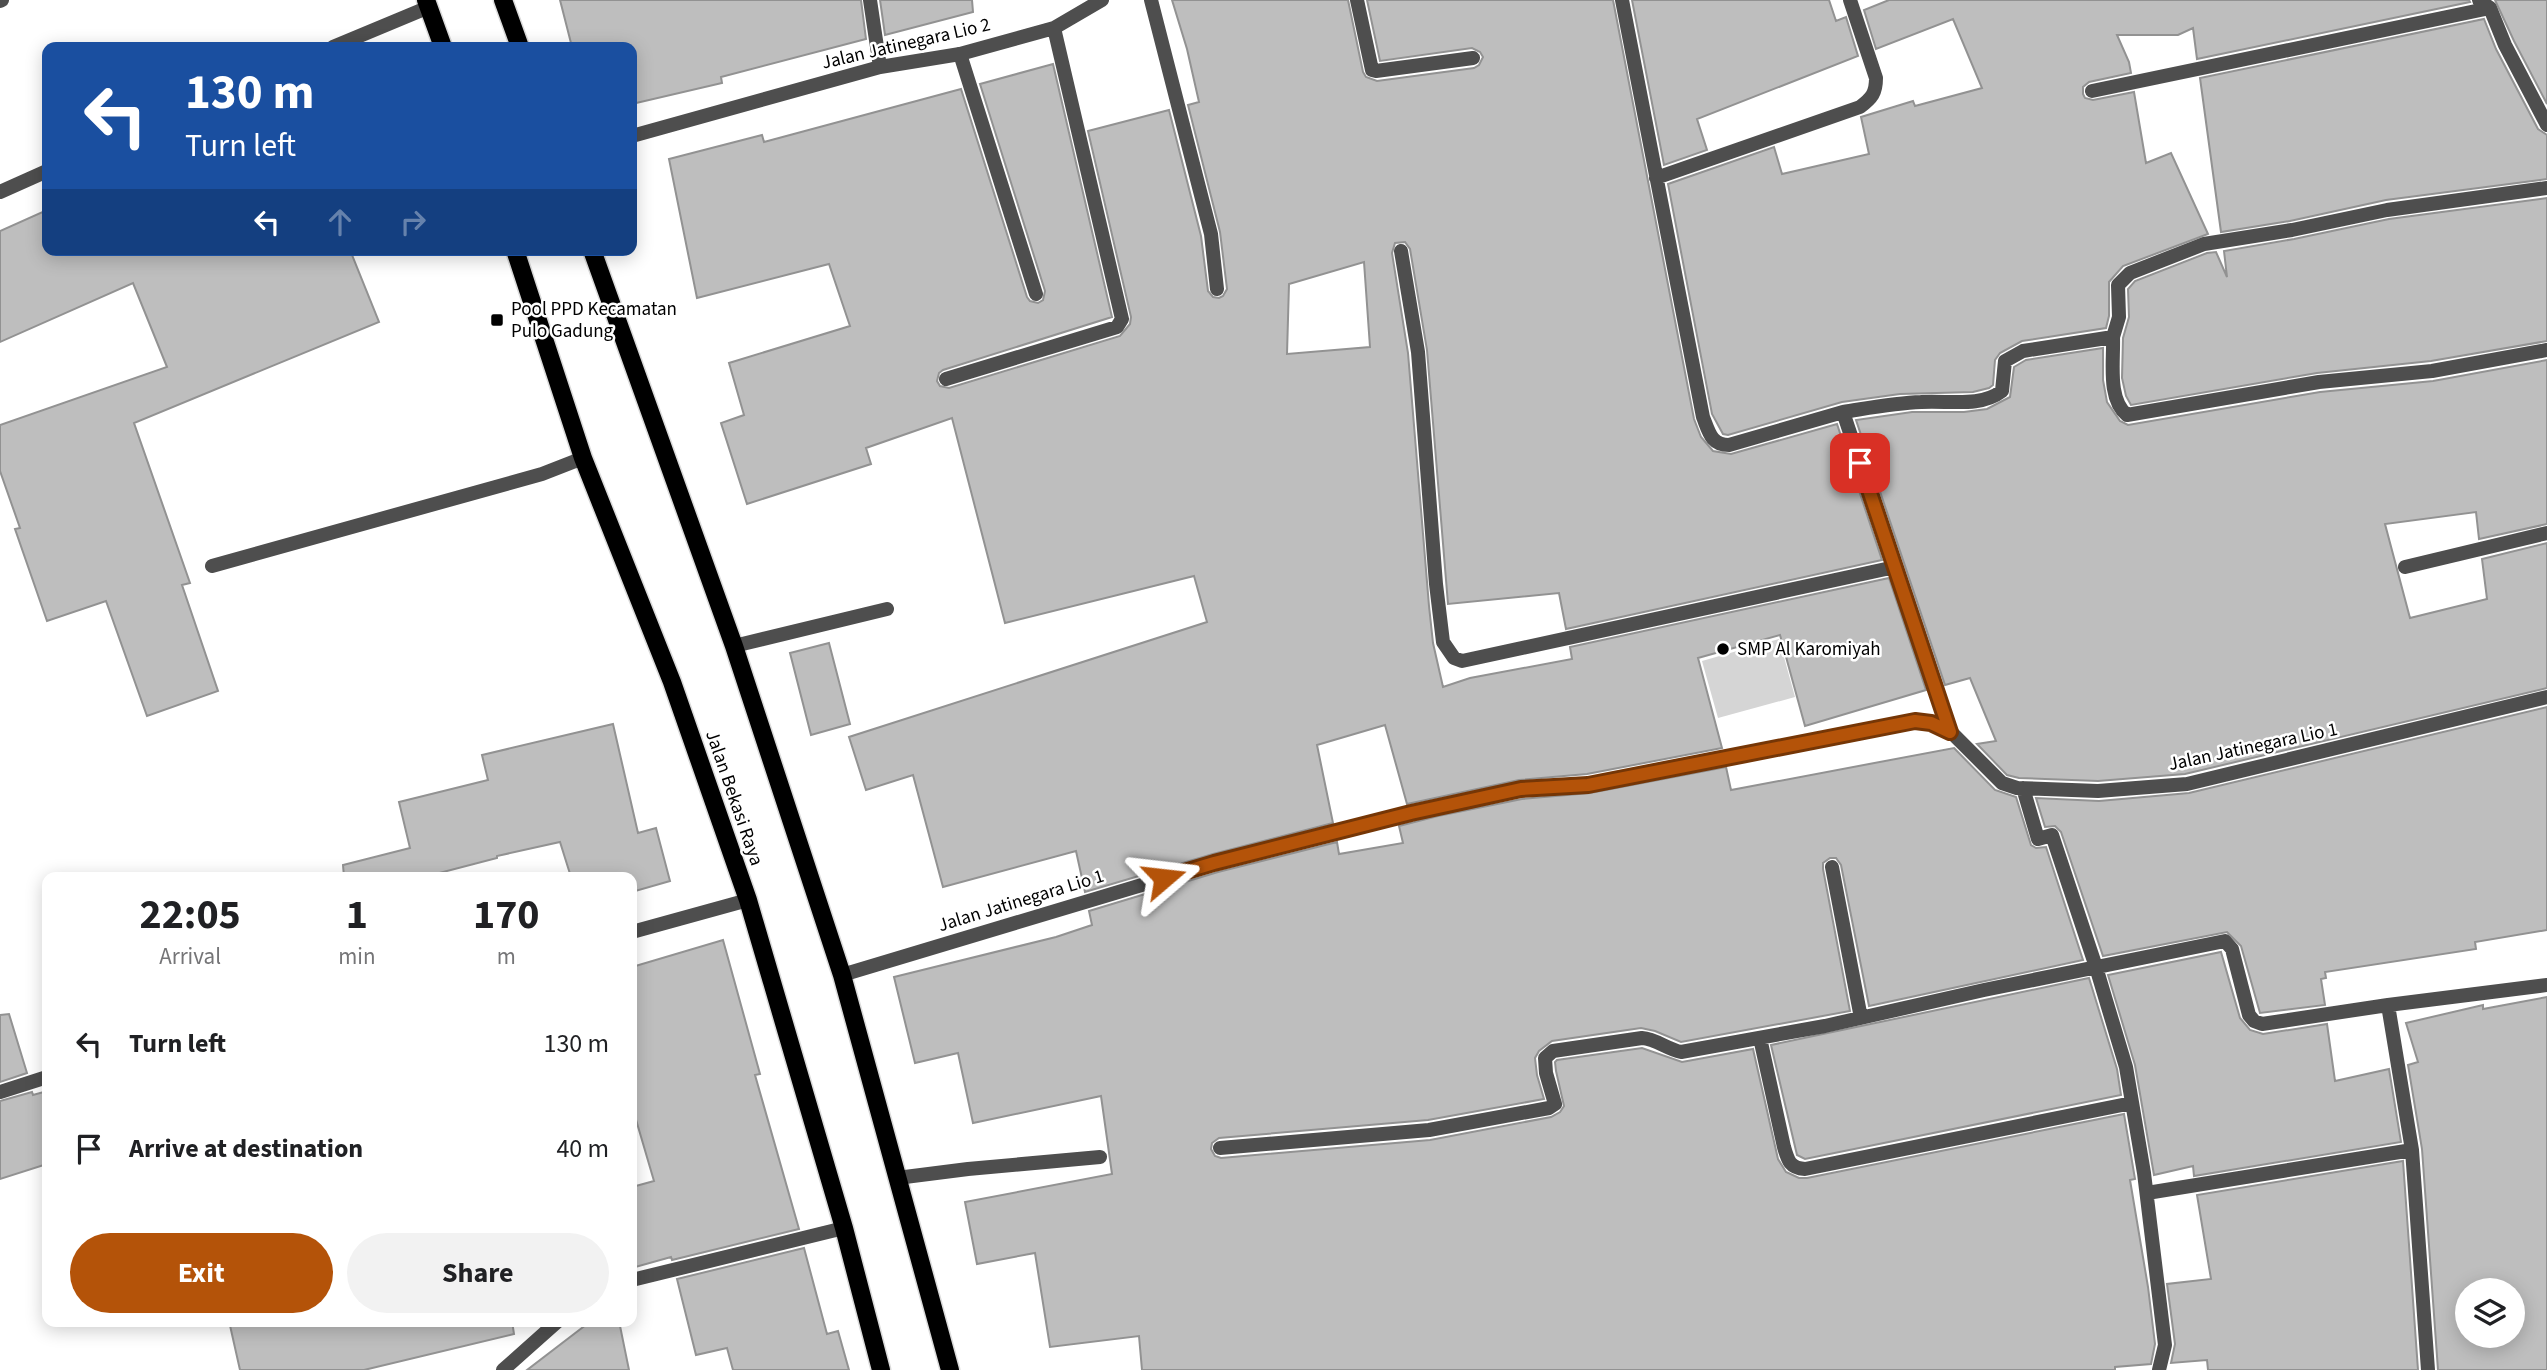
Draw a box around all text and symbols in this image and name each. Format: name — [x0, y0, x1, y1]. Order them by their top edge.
street label: Jalan Jatinegara Lio 2 — [819, 11, 993, 77]
text: 130 m — [185, 58, 314, 128]
icon: left — [70, 70, 161, 161]
text: Turn left — [185, 123, 296, 169]
icon: left — [248, 203, 286, 241]
icon: ahead — [321, 203, 359, 241]
icon: right — [394, 203, 432, 241]
place label: Pool PPD Kecamatan Pulo Gadung — [511, 296, 677, 345]
marker: Pool PPD Kecamatan Pulo Gadung — [489, 312, 505, 328]
pin — [1830, 433, 1890, 493]
icon: arrive — [1841, 444, 1879, 482]
place label: SMP Al Karomiyah — [1737, 636, 1881, 663]
marker: SMP Al Karomiyah — [1715, 641, 1731, 657]
street label: Jalan Jatinegara Lio 1 — [2166, 716, 2340, 778]
street label: Jalan Bekasi Raya — [698, 727, 770, 869]
position arrow — [1127, 841, 1201, 915]
street label: Jalan Jatinegara Lio 1 — [935, 863, 1107, 939]
text: 22:05 — [139, 885, 241, 945]
text: 1 — [346, 885, 368, 945]
text: 170 — [473, 885, 540, 945]
text: Arrival — [159, 940, 221, 973]
text: min — [338, 940, 376, 973]
text: m — [497, 940, 516, 973]
icon: left — [70, 1025, 108, 1063]
text: Turn left — [129, 1025, 226, 1062]
text: 130 m — [543, 1025, 609, 1062]
icon: arrive — [70, 1130, 108, 1168]
text: Arrive at destination — [129, 1130, 363, 1167]
text: 40 m — [556, 1130, 609, 1167]
button: Exit — [70, 1233, 333, 1313]
button: Share — [347, 1233, 609, 1313]
map controls — [2455, 1278, 2525, 1348]
button: layers — [2455, 1278, 2525, 1348]

